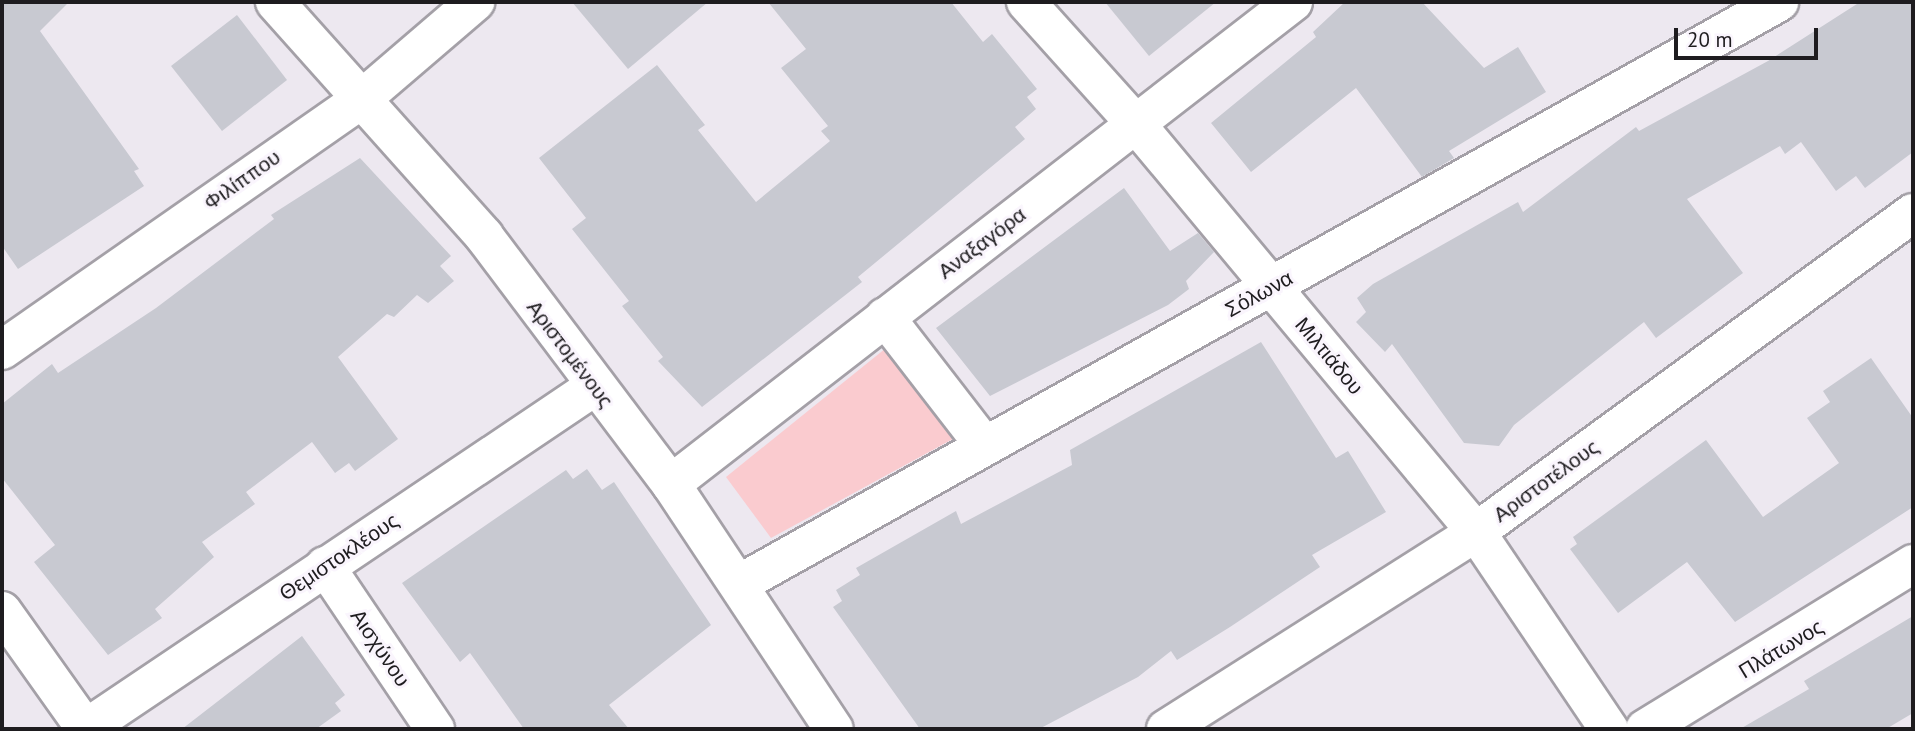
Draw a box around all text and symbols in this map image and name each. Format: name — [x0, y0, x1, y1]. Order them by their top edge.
scale bar — [1677, 14, 1820, 58]
text: 20 m — [1687, 26, 1733, 53]
street label: Φιλίππου — [199, 145, 285, 215]
street label: Αναξαγόρα — [933, 202, 1031, 284]
street label: Σόλωνα — [1221, 265, 1297, 323]
street label: Αριστομένους — [521, 295, 619, 413]
street label: Μιλτιάδου — [1290, 312, 1368, 400]
street label: Αριστοτέλους — [1488, 434, 1604, 528]
street label: Θεμιστοκλέους — [275, 508, 403, 606]
street label: Αισχύνου — [345, 605, 415, 691]
street label: Πλάτωνος — [1734, 614, 1828, 684]

